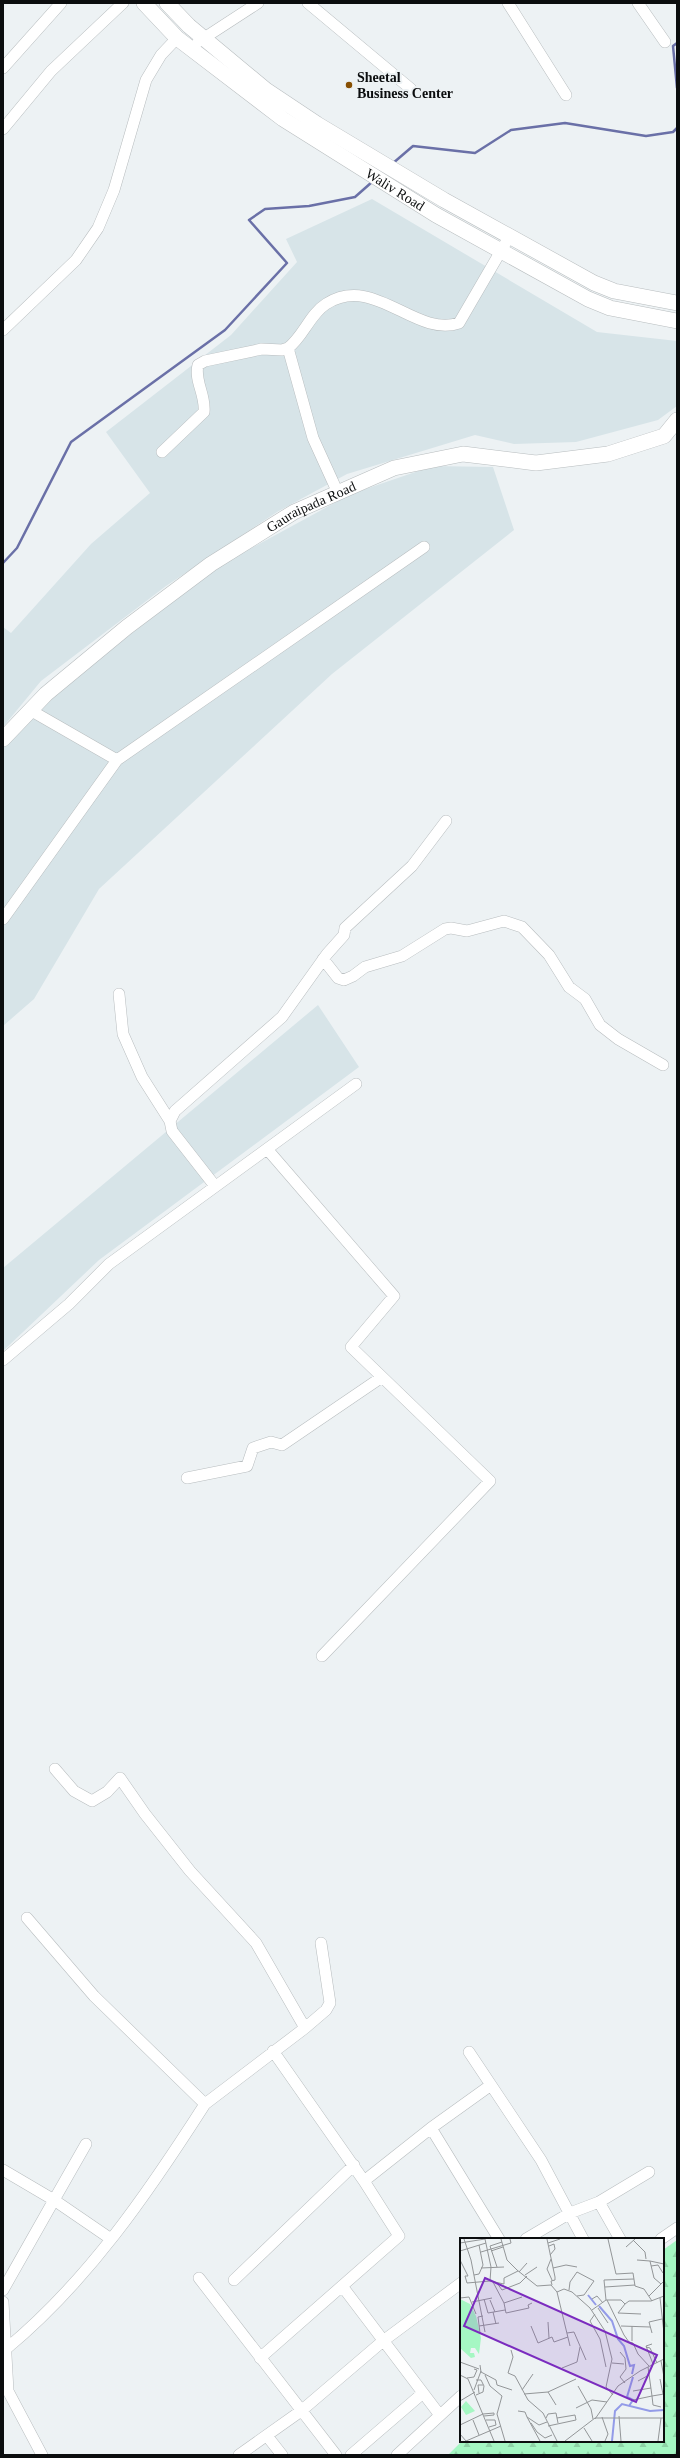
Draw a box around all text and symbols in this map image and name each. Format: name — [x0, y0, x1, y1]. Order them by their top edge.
place label: Sheetal Business Center — [357, 70, 453, 101]
marker: Sheetal Business Center — [344, 80, 354, 90]
street label: Waliv Road — [363, 165, 427, 213]
street label: Gauraipada Road — [264, 478, 358, 535]
inset map — [460, 2238, 664, 2442]

